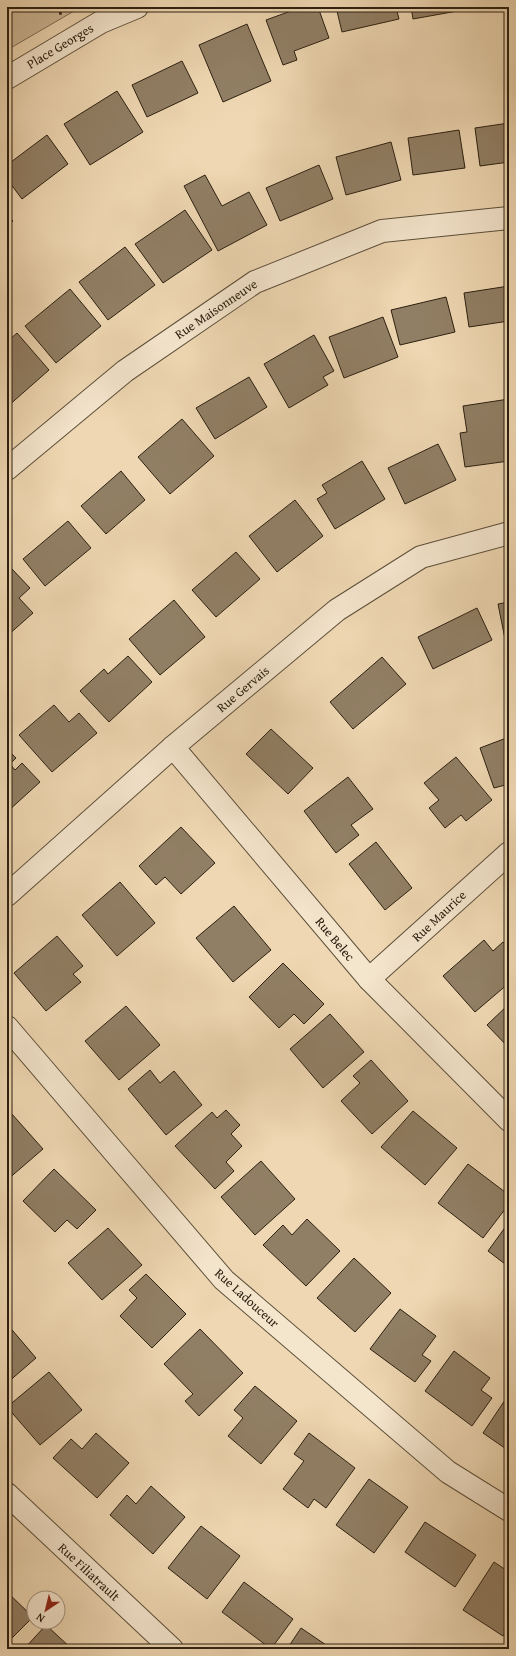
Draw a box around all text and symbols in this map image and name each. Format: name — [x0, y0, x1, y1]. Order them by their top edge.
street label: Place Georges — [23, 19, 97, 73]
street label: Rue Maisonneuve — [171, 274, 261, 344]
street label: Rue Gervais — [212, 661, 274, 717]
street label: Rue Maurice — [408, 886, 470, 946]
street label: Rue Belec — [311, 913, 359, 965]
street label: Rue Ladouceur — [211, 1264, 284, 1333]
street label: Rue Filiatrault — [54, 1538, 124, 1606]
north arrow — [26, 1590, 66, 1630]
text: N — [32, 1609, 48, 1627]

